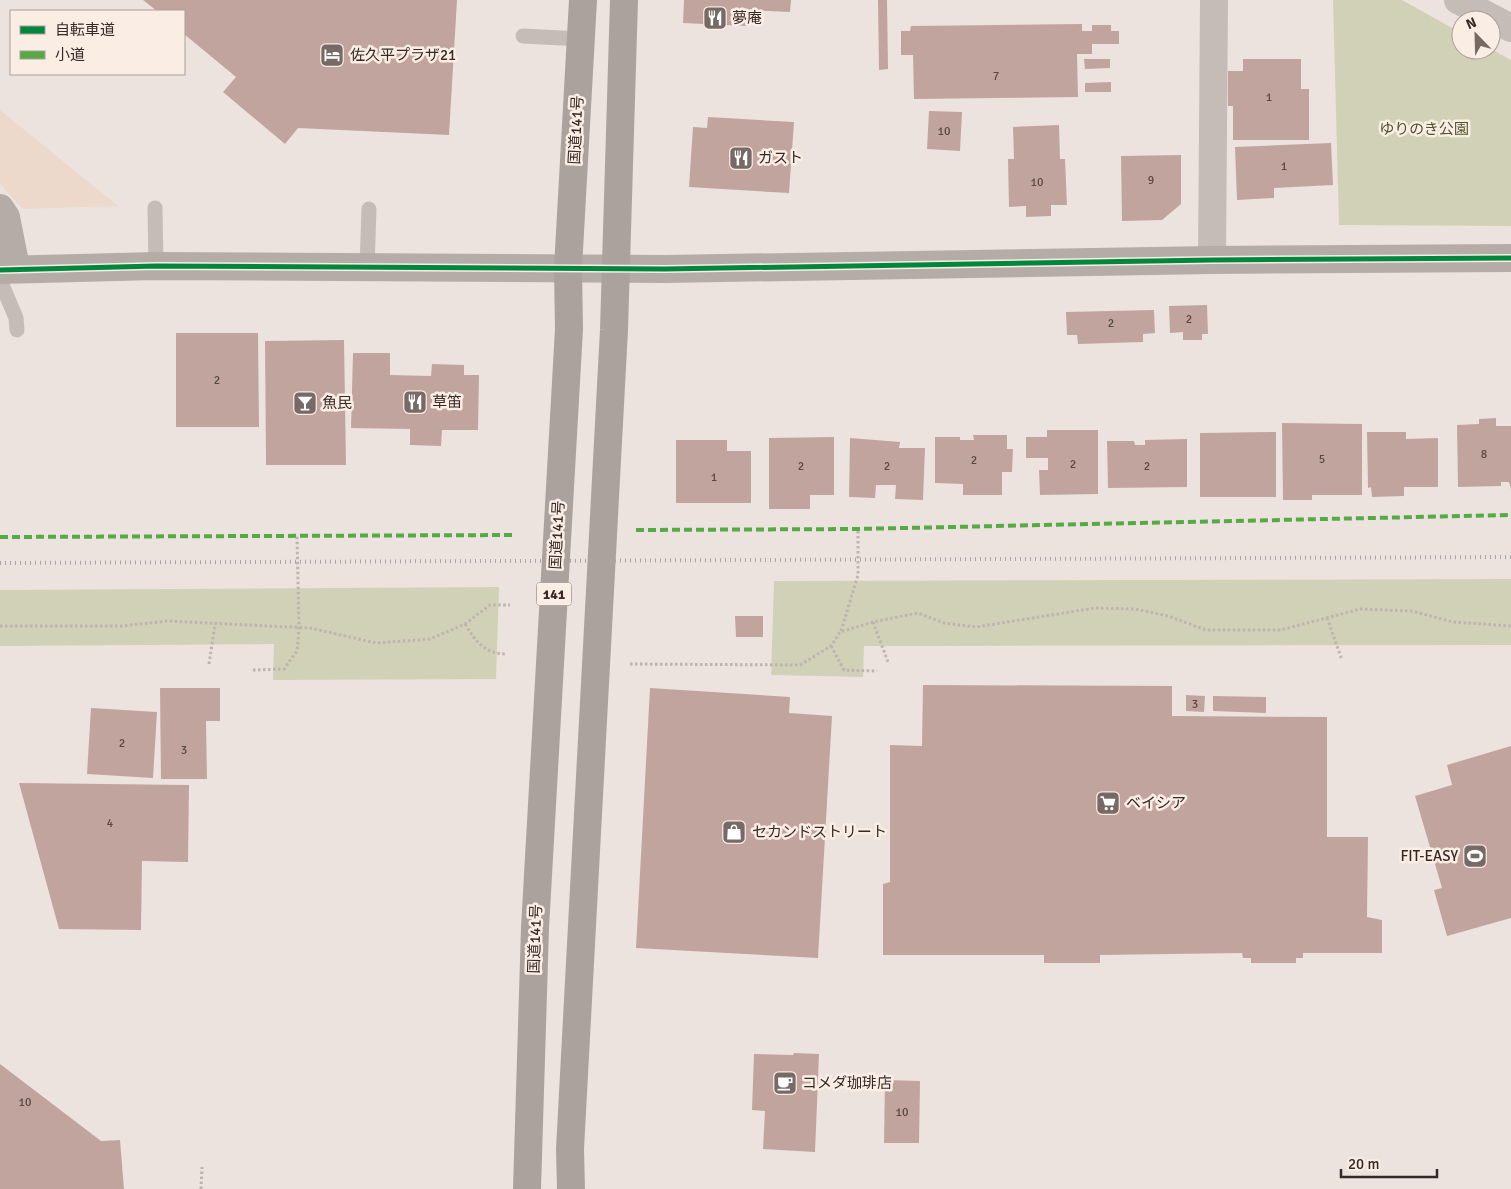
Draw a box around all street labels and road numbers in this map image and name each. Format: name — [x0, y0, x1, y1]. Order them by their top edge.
street label: 国道141号 — [565, 95, 587, 165]
street label: 国道141号 — [546, 500, 568, 570]
road number: 141 — [536, 582, 572, 606]
street label: 国道141号 — [525, 904, 545, 974]

